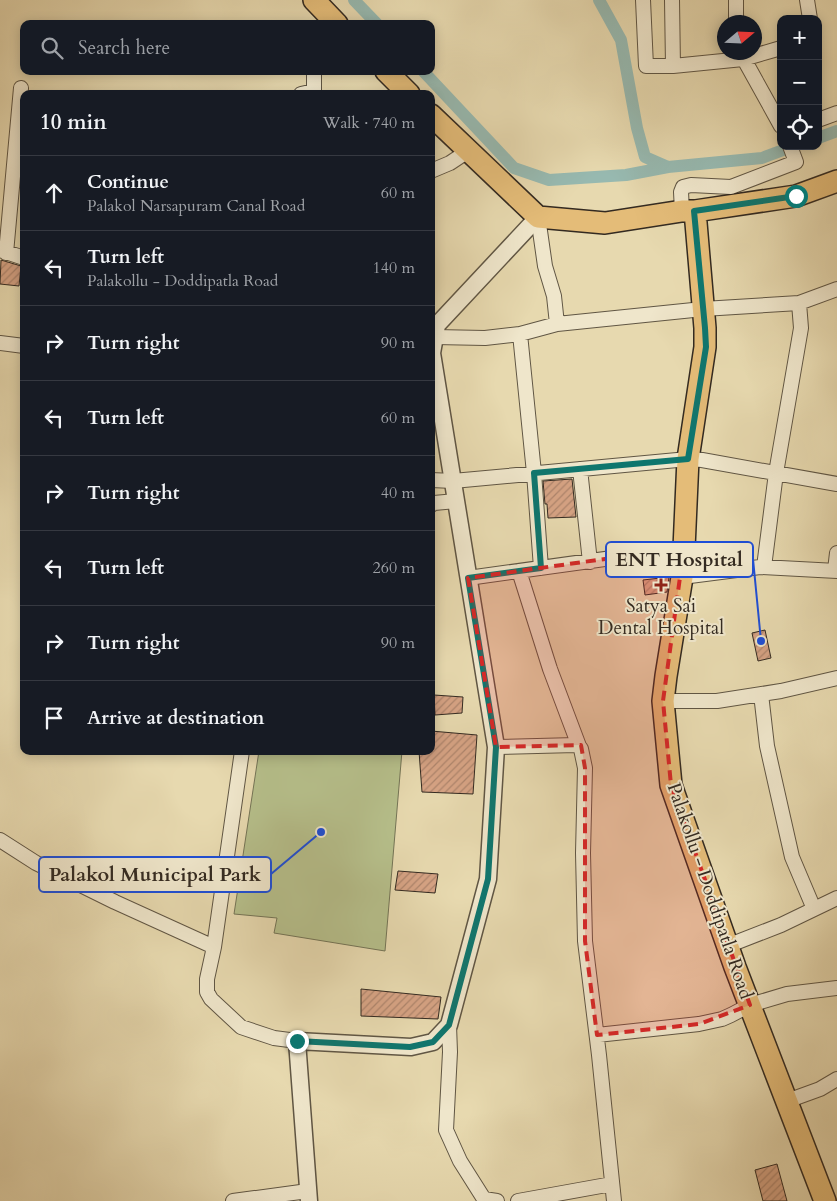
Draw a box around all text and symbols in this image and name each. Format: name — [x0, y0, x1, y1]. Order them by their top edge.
north arrow — [717, 15, 762, 60]
map controls — [777, 15, 822, 150]
button: + — [777, 15, 822, 60]
search box — [20, 20, 435, 75]
icon: search — [38, 34, 66, 62]
text: Search here — [78, 35, 170, 61]
button: − — [777, 60, 822, 105]
button: locate — [777, 105, 822, 150]
text: 10 min — [40, 108, 107, 137]
text: Walk · 740 m — [323, 112, 415, 134]
text: Continue — [87, 169, 169, 195]
icon: ahead — [40, 179, 68, 207]
text: 60 m — [381, 182, 415, 204]
route start — [785, 185, 808, 208]
text: Palakol Narsapuram Canal Road — [87, 195, 305, 217]
text: Turn left — [87, 244, 164, 270]
icon: left — [40, 254, 68, 282]
text: 140 m — [373, 257, 415, 279]
text: Palakollu - Doddipatla Road — [87, 270, 278, 292]
icon: right — [40, 329, 68, 357]
text: Turn right — [87, 330, 179, 356]
text: 90 m — [381, 332, 415, 354]
icon: left — [40, 404, 68, 432]
text: Turn left — [87, 405, 164, 431]
text: 60 m — [381, 407, 415, 429]
icon: right — [40, 479, 68, 507]
text: Turn right — [87, 480, 179, 506]
text: 40 m — [381, 482, 415, 504]
callout: ENT Hospital — [606, 542, 753, 577]
text: ENT Hospital — [615, 546, 743, 573]
icon: left — [40, 554, 68, 582]
text: Turn left — [87, 555, 164, 581]
text: 260 m — [373, 557, 415, 579]
marker: Satya Sai Dental Hospital — [654, 578, 668, 592]
place label: Satya Sai Dental Hospital — [598, 593, 724, 641]
icon: right — [40, 629, 68, 657]
text: Turn right — [87, 630, 179, 656]
text: 90 m — [381, 632, 415, 654]
icon: arrive — [40, 704, 68, 732]
text: Arrive at destination — [87, 705, 264, 731]
street label: Palakollu - Doddipatla Road — [661, 779, 759, 1003]
callout: Palakol Municipal Park — [39, 857, 271, 892]
text: Palakol Municipal Park — [49, 861, 262, 888]
route end — [286, 1030, 309, 1053]

